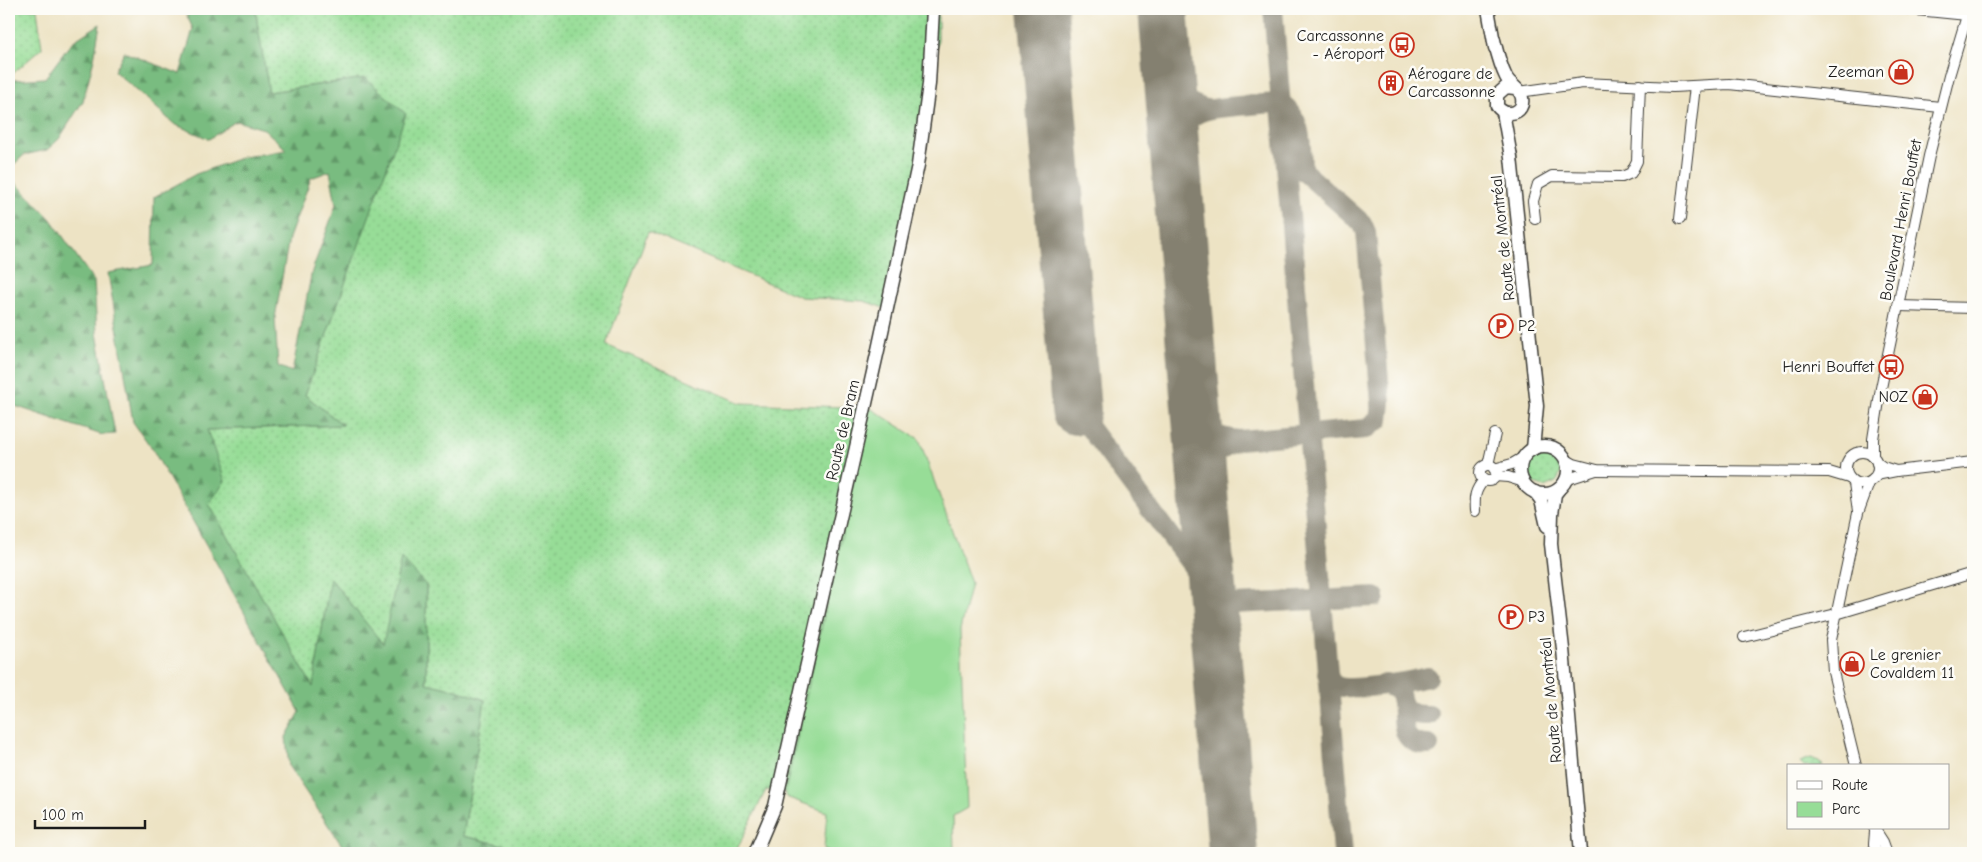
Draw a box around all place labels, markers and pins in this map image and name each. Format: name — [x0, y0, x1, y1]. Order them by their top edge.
place label: Carcassonne - Aéroport — [1297, 27, 1384, 63]
bus stop icon: Carcassonne - Aéroport — [1389, 32, 1415, 58]
shop icon: Zeeman — [1888, 59, 1914, 85]
place label: Zeeman — [1828, 63, 1884, 81]
place label: Aérogare de Carcassonne — [1408, 65, 1495, 101]
building icon: Aérogare de Carcassonne — [1378, 70, 1404, 96]
parking icon: P2 — [1488, 313, 1514, 339]
place label: P2 — [1518, 317, 1535, 335]
bus stop icon: Henri Bouffet — [1878, 354, 1904, 380]
place label: Henri Bouffet — [1782, 358, 1874, 376]
shop icon: NOZ — [1912, 384, 1938, 410]
place label: NOZ — [1878, 388, 1908, 406]
parking icon: P3 — [1498, 604, 1524, 630]
place label: P3 — [1528, 608, 1545, 626]
place label: Le grenier Covaldem 11 — [1870, 646, 1954, 682]
shop icon: Le grenier Covaldem 11 — [1839, 651, 1865, 677]

